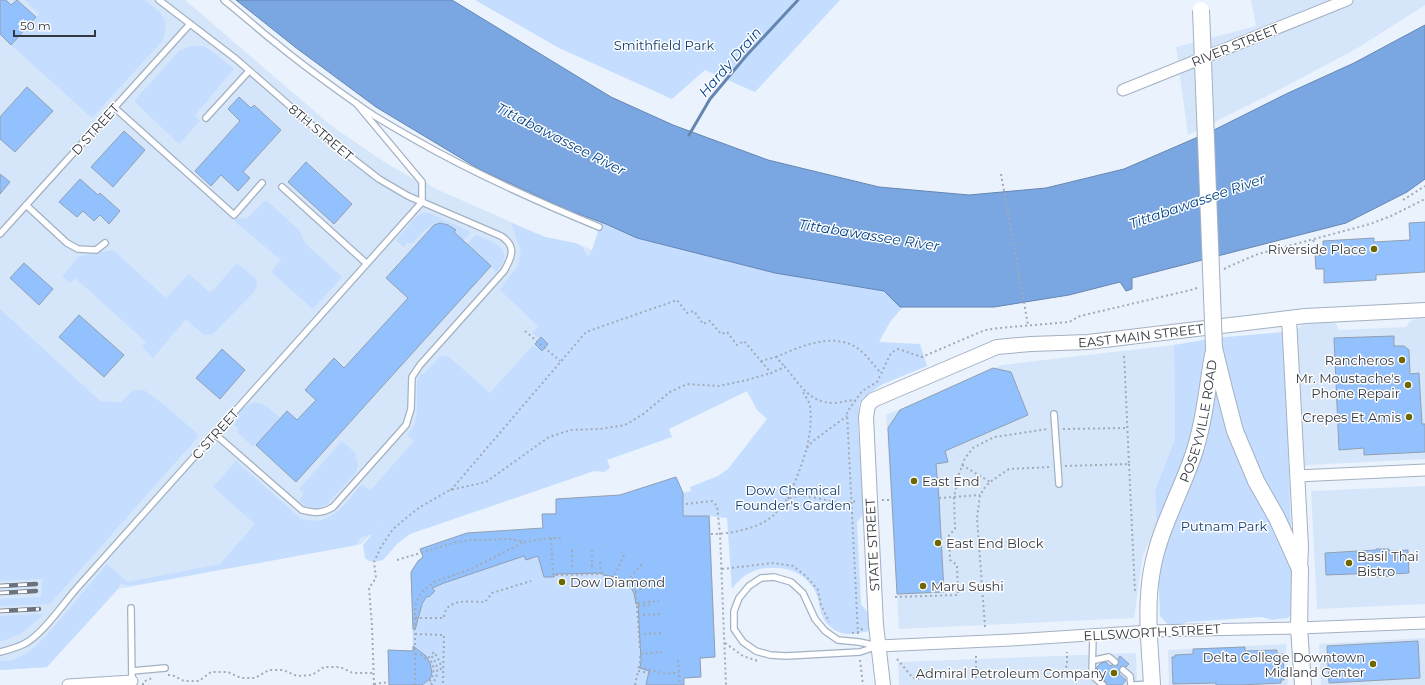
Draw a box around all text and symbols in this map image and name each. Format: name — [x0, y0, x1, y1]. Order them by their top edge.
scale bar — [14, 12, 95, 38]
text: 50 m — [20, 18, 51, 33]
street label: RIVER STREET — [1189, 20, 1282, 70]
water label: Hardy Drain — [695, 23, 765, 101]
park label: Smithfield Park — [614, 37, 714, 53]
water label: Tittabawassee River — [493, 99, 629, 180]
street label: D STREET — [68, 100, 123, 158]
street label: 8TH STREET — [286, 100, 357, 164]
water label: Tittabawassee River — [1127, 169, 1268, 233]
water label: Tittabawassee River — [797, 215, 941, 255]
place label: Riverside Place — [1268, 241, 1366, 257]
marker: Riverside Place — [1369, 244, 1379, 254]
street label: EAST MAIN STREET — [1078, 320, 1205, 350]
place label: Rancheros — [1325, 352, 1394, 368]
marker: Rancheros — [1397, 355, 1407, 365]
street label: POSEYVILLE ROAD — [1176, 358, 1220, 485]
place label: Mr. Moustache's Phone Repair — [1296, 370, 1400, 401]
marker: Mr. Moustache's Phone Repair — [1403, 380, 1413, 390]
street label: C STREET — [188, 405, 242, 462]
place label: Crepes Et Amis — [1302, 409, 1401, 425]
marker: Crepes Et Amis — [1404, 412, 1414, 422]
place label: East End — [922, 473, 980, 489]
marker: East End — [909, 476, 919, 486]
park label: Dow Chemical Founder's Garden — [735, 482, 851, 513]
street label: STATE STREET — [862, 498, 882, 592]
park label: Putnam Park — [1181, 518, 1268, 534]
place label: East End Block — [946, 535, 1044, 551]
marker: East End Block — [933, 538, 943, 548]
place label: Basil Thai Bistro — [1357, 548, 1419, 579]
marker: Basil Thai Bistro — [1344, 558, 1354, 568]
place label: Dow Diamond — [570, 574, 665, 590]
marker: Dow Diamond — [557, 577, 567, 587]
place label: Maru Sushi — [931, 578, 1004, 594]
marker: Maru Sushi — [918, 581, 928, 591]
street label: ELLSWORTH STREET — [1083, 620, 1221, 644]
place label: Delta College Downtown Midland Center — [1203, 649, 1365, 680]
marker: Delta College Downtown Midland Center — [1368, 659, 1378, 669]
place label: Admiral Petroleum Company — [916, 665, 1107, 681]
marker: Admiral Petroleum Company — [1109, 668, 1119, 678]

